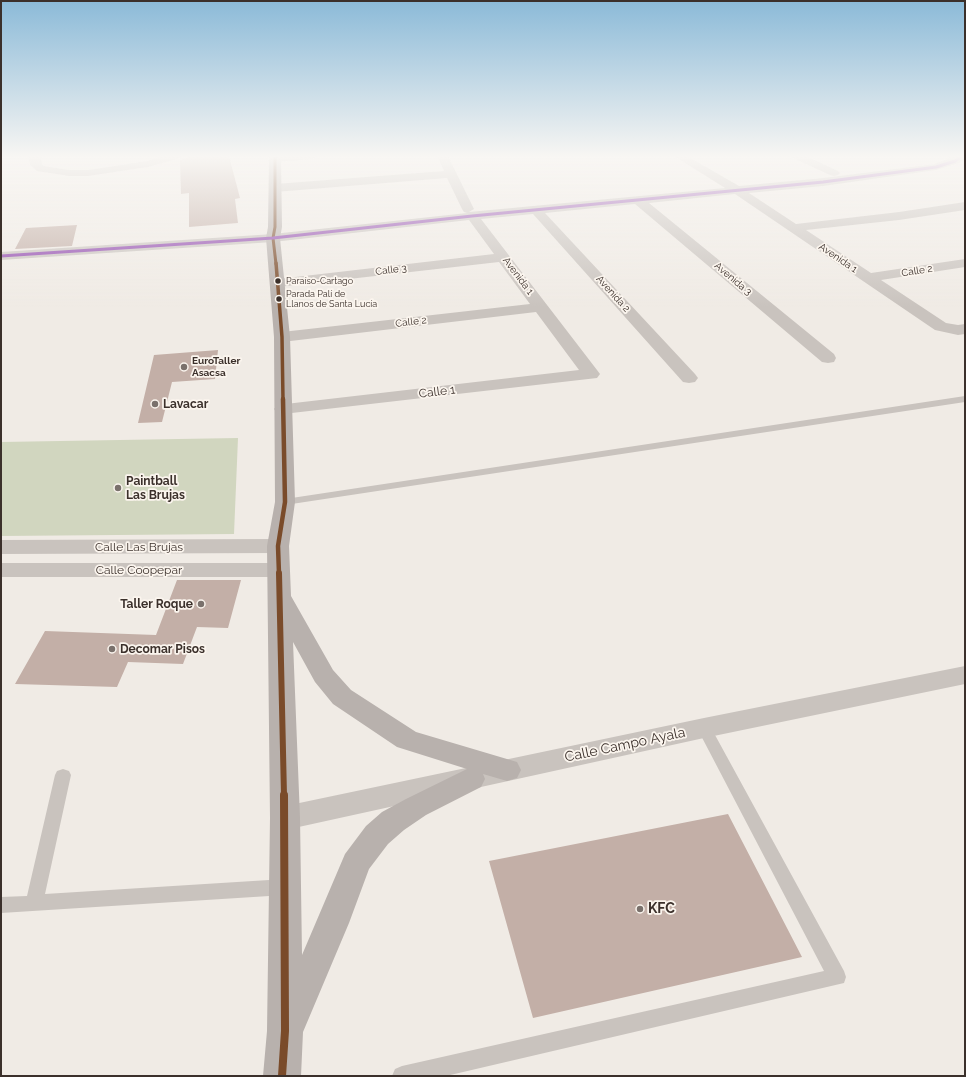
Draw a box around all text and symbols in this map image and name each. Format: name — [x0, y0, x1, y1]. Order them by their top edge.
street label: Avenida 1 — [816, 241, 860, 275]
street label: Avenida 1 — [500, 255, 536, 297]
street label: Avenida 3 — [712, 260, 754, 298]
street label: Calle 3 — [375, 262, 407, 278]
street label: Calle 2 — [901, 263, 933, 279]
street label: Avenida 2 — [594, 273, 632, 315]
marker: Paraíso-Cartago — [273, 276, 283, 286]
place label: Paraíso-Cartago — [286, 276, 353, 286]
place label: Parada Palí de Llanos de Santa Lucía — [286, 289, 377, 310]
marker: Parada Palí de Llanos de Santa Lucía — [274, 294, 284, 304]
street label: Calle 2 — [395, 314, 427, 330]
place label: EuroTaller Asacsa — [192, 355, 240, 378]
marker: EuroTaller Asacsa — [179, 362, 189, 372]
street label: Calle 1 — [418, 383, 456, 401]
place label: Lavacar — [163, 397, 208, 411]
marker: Lavacar — [150, 399, 160, 409]
place label: Paintball Las Brujas — [126, 474, 185, 502]
marker: Paintball Las Brujas — [113, 483, 123, 493]
street label: Calle Las Brujas — [95, 540, 183, 554]
street label: Calle Coopepar — [96, 563, 182, 577]
place label: Taller Roque — [120, 597, 193, 611]
marker: Taller Roque — [196, 599, 206, 609]
place label: Decomar Pisos — [120, 642, 205, 656]
marker: Decomar Pisos — [107, 644, 117, 654]
street label: Calle Campo Ayala — [563, 724, 687, 766]
place label: KFC — [648, 901, 675, 917]
marker: KFC — [635, 904, 645, 914]

